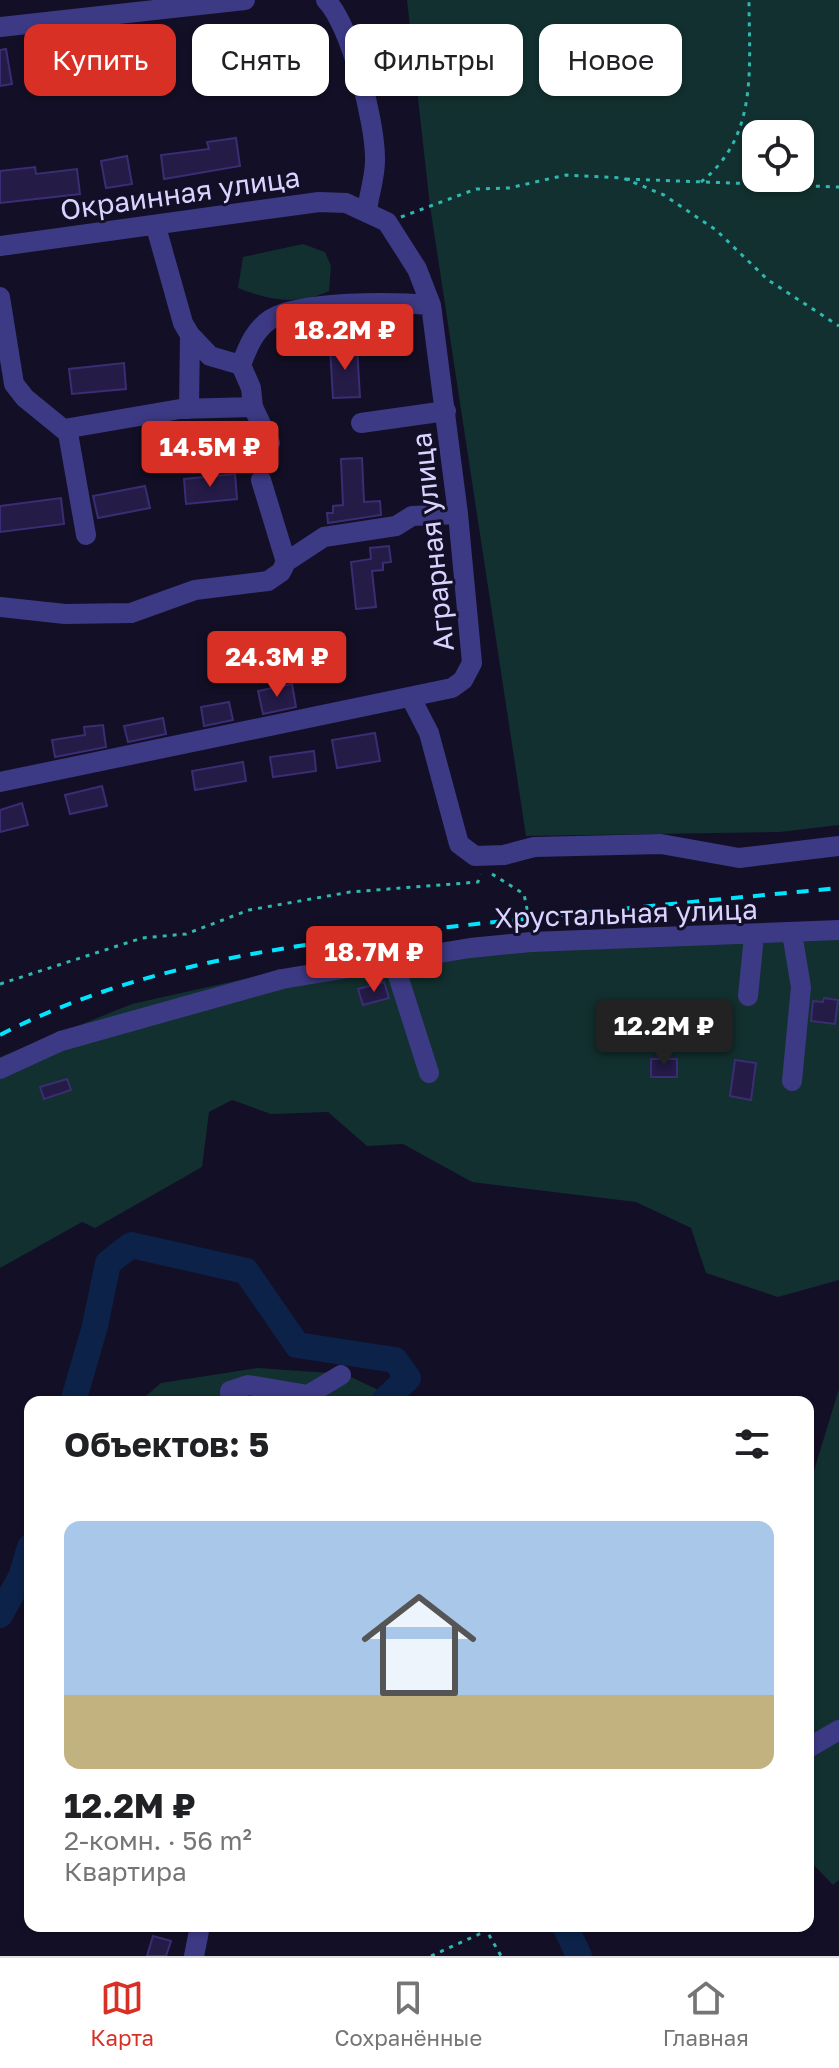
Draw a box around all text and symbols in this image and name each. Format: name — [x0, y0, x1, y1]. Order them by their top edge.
chip: Купить — [24, 24, 176, 96]
chip: Снять — [192, 24, 329, 96]
chip: Фильтры — [345, 24, 523, 96]
chip: Новое — [539, 24, 682, 96]
map controls — [742, 120, 814, 192]
button: locate — [742, 120, 814, 192]
street label: Окраинная улица — [58, 160, 302, 226]
pin: 18.2M ₽ — [271, 304, 419, 372]
text: 18.2M ₽ — [294, 314, 396, 345]
pin: 14.5M ₽ — [136, 421, 284, 489]
text: 14.5M ₽ — [159, 431, 261, 462]
street label: Аграрная улица — [404, 431, 460, 653]
pin: 24.3M ₽ — [203, 631, 351, 699]
text: 24.3M ₽ — [225, 641, 329, 672]
street label: Хрустальная улица — [494, 892, 758, 934]
pin: 18.7M ₽ — [300, 926, 448, 994]
text: 18.7M ₽ — [324, 936, 424, 967]
pin: 12.2M ₽ — [590, 1000, 738, 1068]
text: 12.2M ₽ — [614, 1010, 714, 1041]
icon: filters — [730, 1422, 774, 1466]
text: Объектов: 5 — [64, 1424, 269, 1464]
icon: home — [347, 1573, 491, 1717]
text: 12.2M ₽ — [64, 1785, 196, 1825]
text: 2-комн. · 56 m² — [64, 1825, 252, 1856]
text: Квартира — [64, 1856, 187, 1887]
tab: Карта — [90, 1976, 154, 2051]
tab: Сохранённые — [335, 1976, 482, 2051]
tab: Главная — [663, 1976, 749, 2051]

